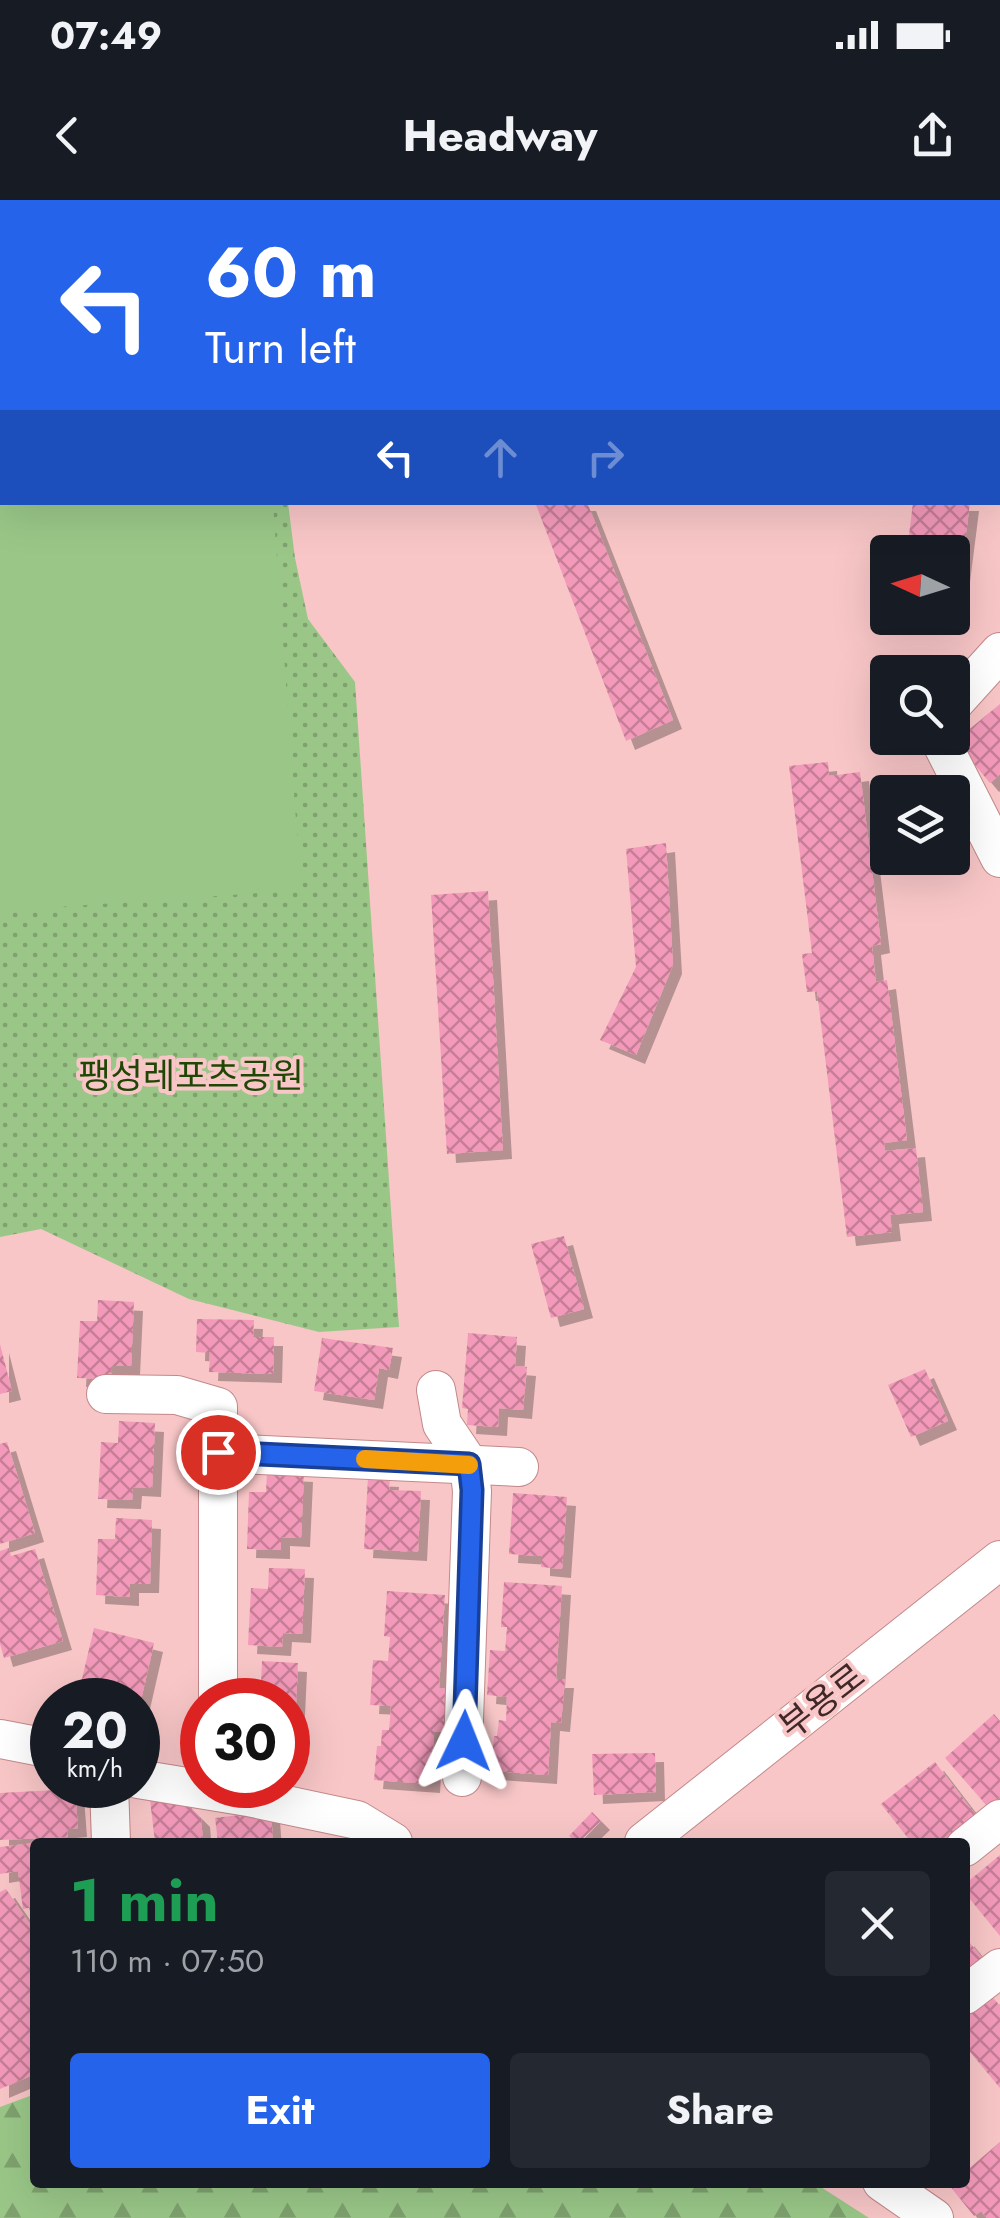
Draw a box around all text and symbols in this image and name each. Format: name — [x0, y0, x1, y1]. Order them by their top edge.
text: 07:49 — [50, 8, 162, 63]
text: Headway — [403, 103, 597, 168]
icon: back — [40, 108, 95, 163]
icon: share — [905, 108, 960, 163]
text: 60 m — [205, 222, 377, 323]
icon: left — [40, 240, 170, 370]
text: Turn left — [205, 315, 356, 380]
icon: left — [368, 430, 423, 485]
icon: ahead — [473, 430, 528, 485]
icon: right — [578, 430, 633, 485]
north arrow — [870, 535, 970, 635]
map controls — [870, 535, 970, 875]
button: search — [870, 655, 970, 755]
button: layers — [870, 775, 970, 875]
park label: 팽성레포츠공원 — [78, 1051, 304, 1101]
pin — [176, 1410, 261, 1495]
icon: arrive — [191, 1425, 246, 1480]
street label: 부용로 — [769, 1652, 875, 1750]
speed limit sign: 30 — [180, 1678, 310, 1808]
position arrow — [412, 1689, 516, 1793]
text: 20 — [62, 1694, 128, 1767]
text: km/h — [67, 1750, 123, 1786]
text: 1 min — [70, 1857, 219, 1944]
button: close — [825, 1871, 930, 1976]
text: 110 m · 07:50 — [70, 1938, 264, 1984]
button: Exit — [70, 2053, 490, 2168]
button: Share — [510, 2053, 930, 2168]

